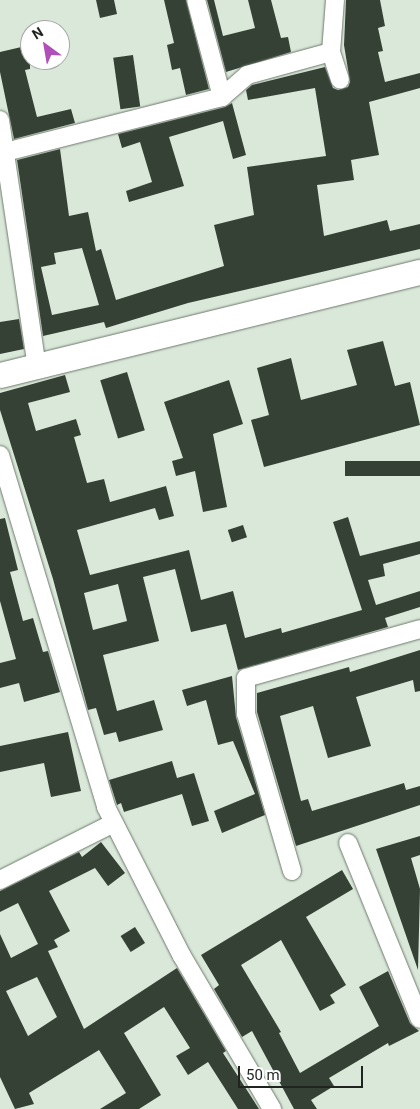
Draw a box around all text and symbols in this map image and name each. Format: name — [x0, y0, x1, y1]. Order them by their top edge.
north arrow — [20, 20, 70, 70]
text: N — [29, 24, 46, 43]
scale bar — [240, 1056, 365, 1088]
text: 50 m — [246, 1066, 280, 1084]

